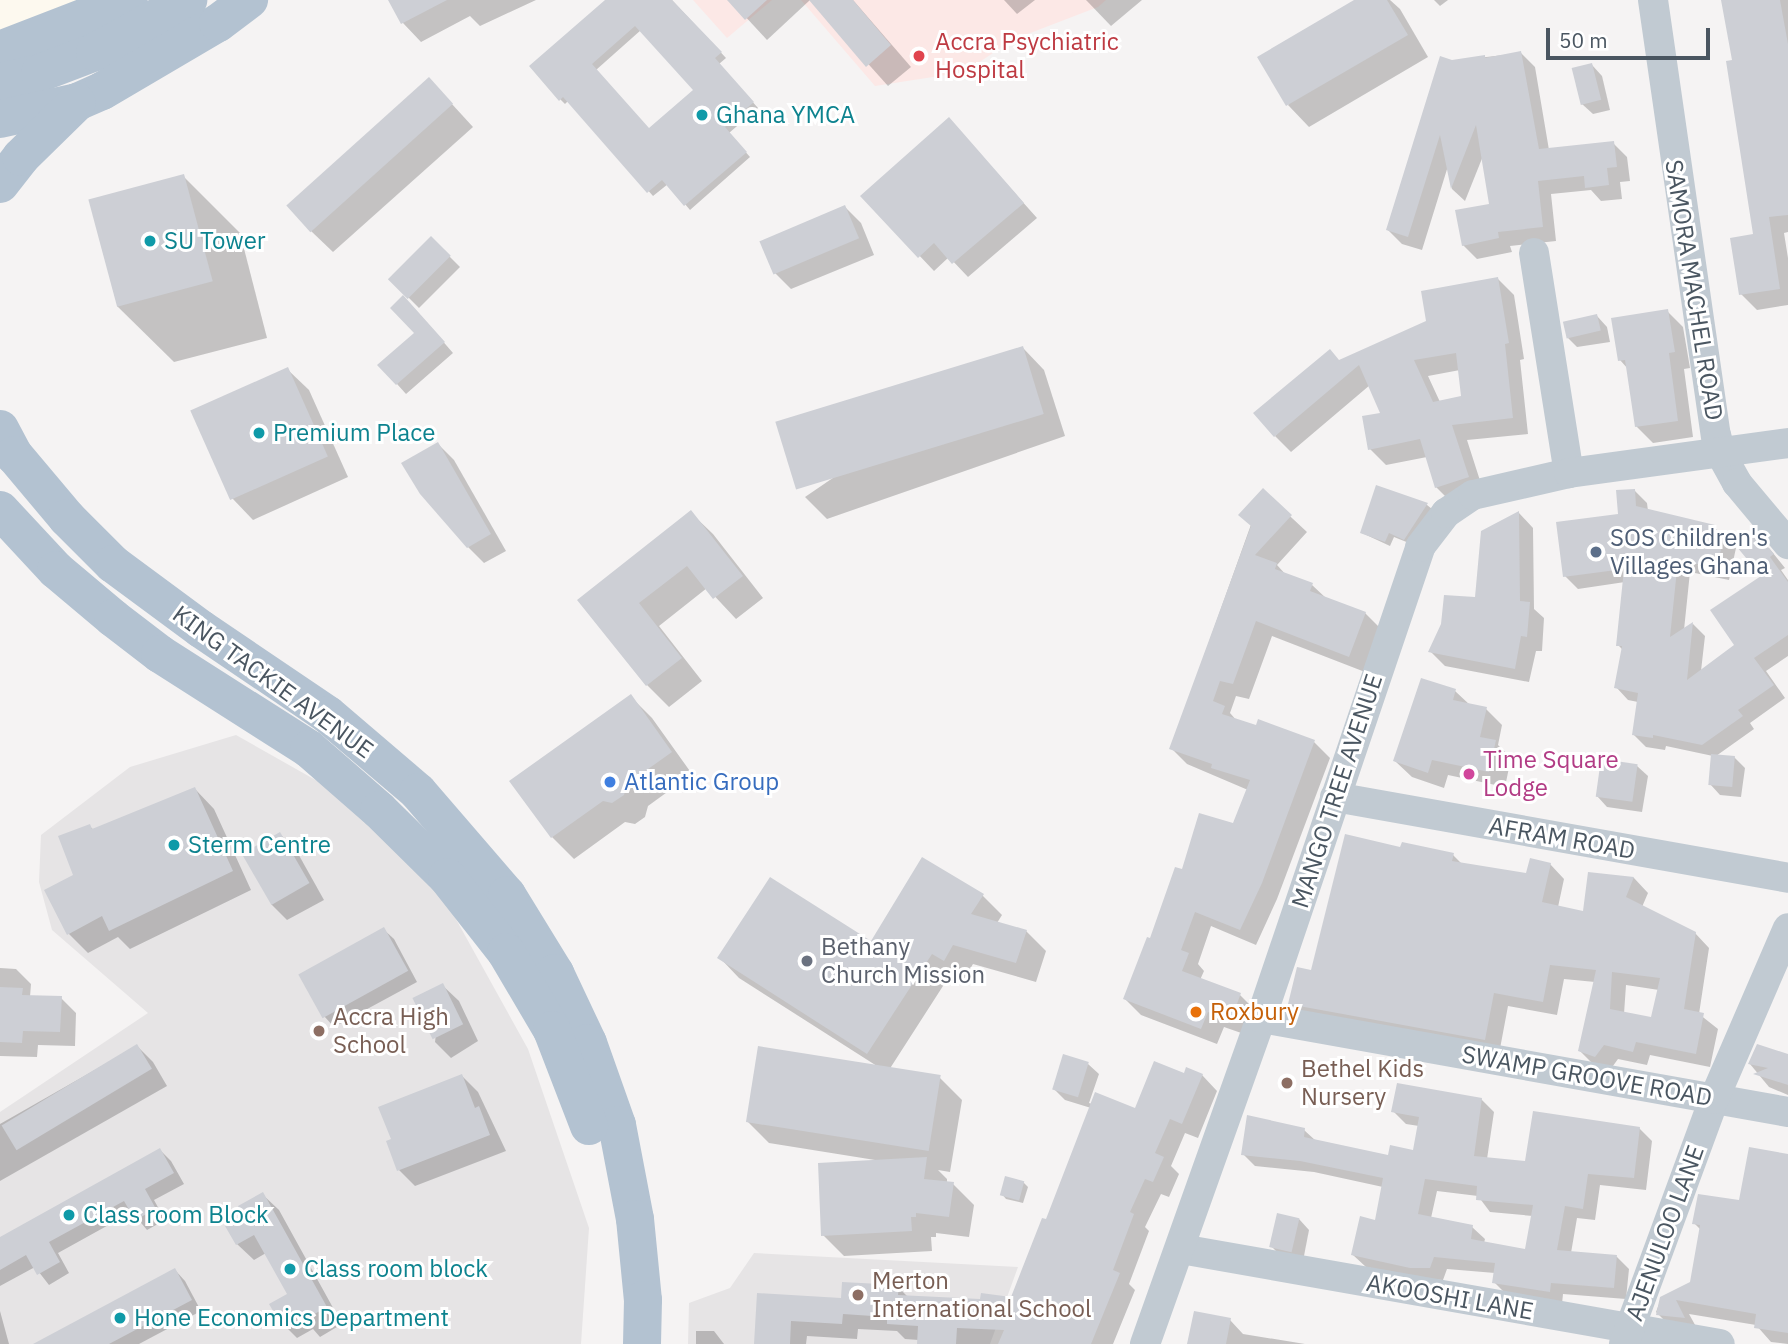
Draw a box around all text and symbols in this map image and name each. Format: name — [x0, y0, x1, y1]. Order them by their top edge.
scale bar — [1550, 14, 1714, 58]
text: 50 m — [1559, 26, 1608, 54]
place label: Accra Psychiatric Hospital — [935, 28, 1119, 84]
marker: Accra Psychiatric Hospital — [909, 46, 929, 66]
place label: Ghana YMCA — [716, 101, 855, 129]
marker: Ghana YMCA — [694, 107, 710, 123]
street label: SAMORA MACHEL ROAD — [1659, 158, 1729, 422]
place label: SU Tower — [164, 227, 266, 255]
marker: SU Tower — [142, 233, 158, 249]
place label: Premium Place — [273, 419, 435, 447]
marker: Premium Place — [251, 425, 267, 441]
place label: SOS Children's Villages Ghana — [1610, 524, 1769, 580]
marker: SOS Children's Villages Ghana — [1588, 544, 1604, 560]
street label: KING TACKIE AVENUE — [167, 600, 379, 764]
street label: MANGO TREE AVENUE — [1286, 670, 1388, 912]
place label: Time Square Lodge — [1483, 746, 1619, 802]
marker: Time Square Lodge — [1461, 766, 1477, 782]
place label: Atlantic Group — [624, 768, 779, 796]
marker: Atlantic Group — [602, 774, 618, 790]
street label: AFRAM ROAD — [1487, 811, 1637, 865]
place label: Sterm Centre — [188, 831, 331, 859]
marker: Sterm Centre — [166, 837, 182, 853]
place label: Bethany Church Mission — [821, 933, 985, 989]
marker: Bethany Church Mission — [799, 953, 815, 969]
place label: Roxbury — [1210, 998, 1299, 1026]
place label: Accra High School — [333, 1003, 449, 1059]
marker: Roxbury — [1188, 1004, 1204, 1020]
marker: Accra High School — [311, 1023, 327, 1039]
street label: SWAMP GROOVE ROAD — [1460, 1040, 1714, 1112]
place label: Bethel Kids Nursery — [1301, 1055, 1424, 1111]
marker: Bethel Kids Nursery — [1279, 1075, 1295, 1091]
street label: AJENULOO LANE — [1620, 1141, 1710, 1325]
place label: Class room Block — [83, 1201, 269, 1229]
marker: Class room Block — [61, 1207, 77, 1223]
place label: Class room block — [304, 1255, 488, 1283]
marker: Class room block — [282, 1261, 298, 1277]
place label: Merton International School — [872, 1267, 1092, 1323]
street label: AKOOSHI LANE — [1364, 1268, 1536, 1326]
marker: Merton International School — [850, 1287, 866, 1303]
place label: Hone Economics Department — [134, 1304, 449, 1332]
marker: Hone Economics Department — [112, 1310, 128, 1326]

